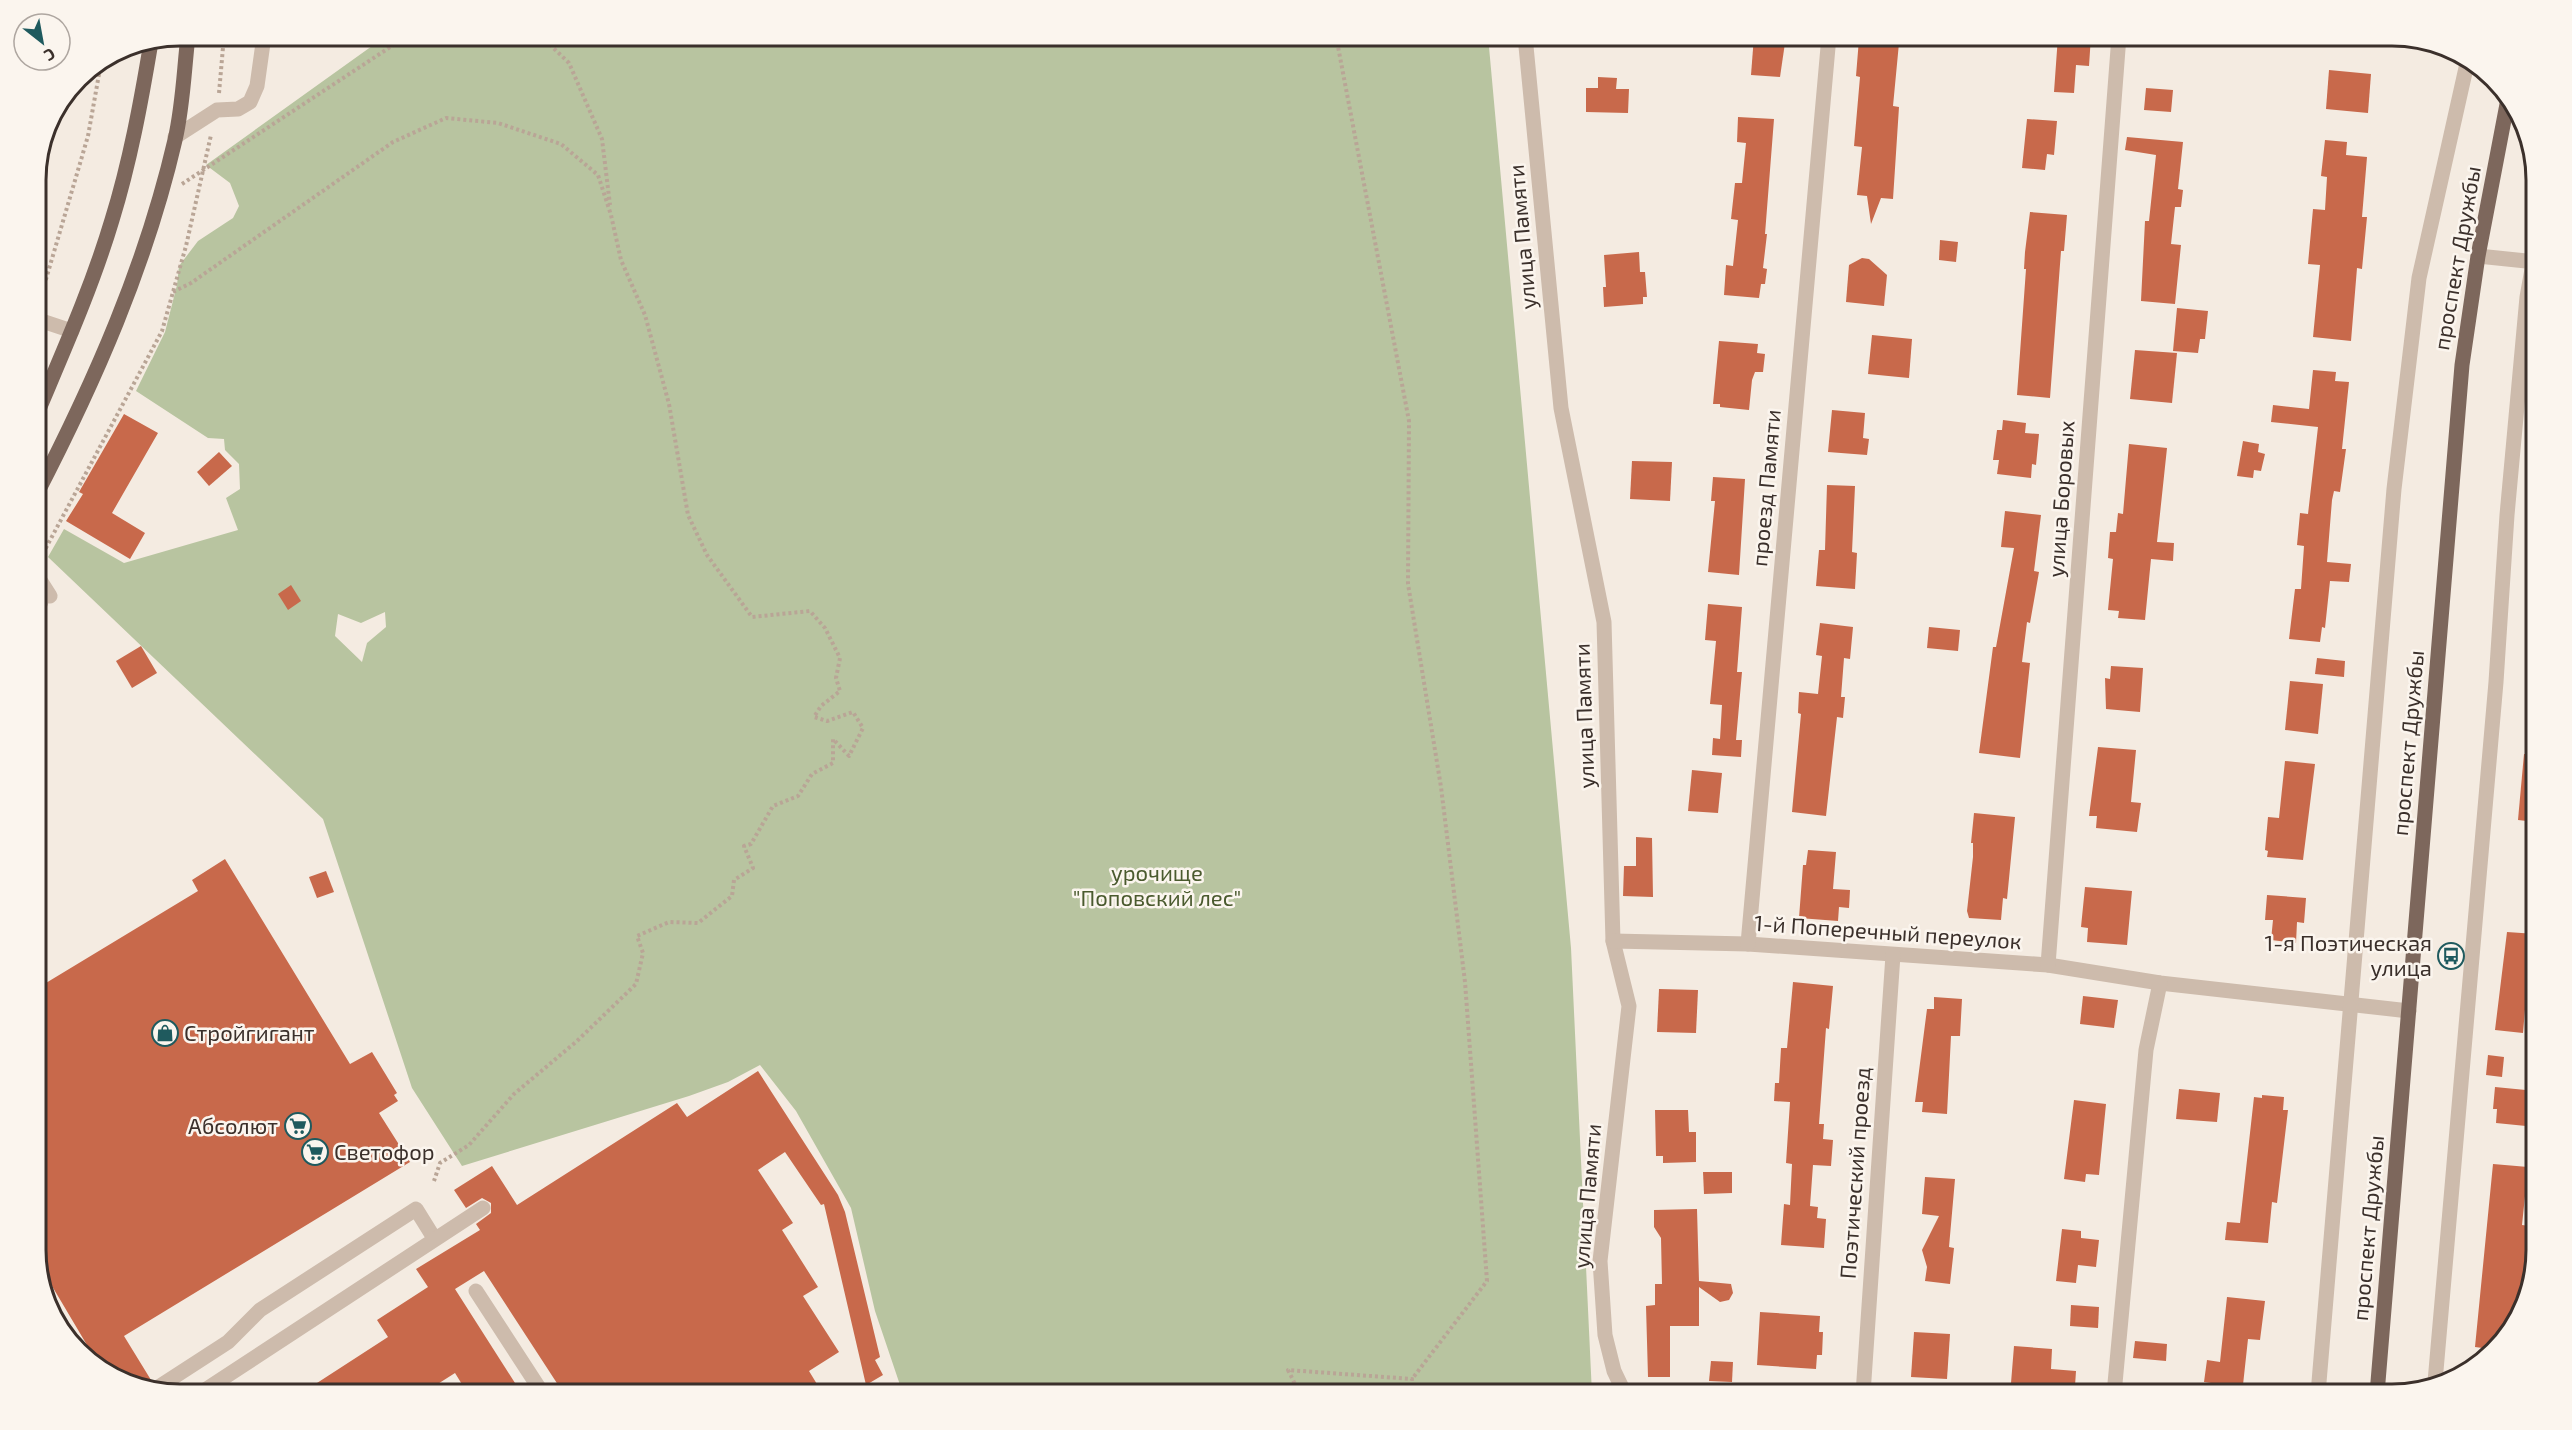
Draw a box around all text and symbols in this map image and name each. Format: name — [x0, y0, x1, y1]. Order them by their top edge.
north arrow — [12, 12, 72, 72]
text: С — [41, 45, 59, 66]
street label: улица Памяти — [1502, 163, 1541, 311]
street label: проспект Дружбы — [2427, 164, 2486, 352]
street label: проезд Памяти — [1745, 408, 1785, 567]
street label: улица Боровых — [2042, 419, 2079, 578]
street label: улица Памяти — [1567, 643, 1600, 789]
street label: проспект Дружбы — [2386, 649, 2429, 837]
park label: урочище "Поповский лес" — [1073, 859, 1241, 910]
street label: 1-й Поперечный переулок — [1753, 909, 2023, 954]
place label: 1-я Поэтическая улица — [2264, 929, 2432, 981]
bus stop icon: 1-я Поэтическая улица — [2436, 941, 2466, 971]
shop icon: Стройгигант — [150, 1018, 180, 1048]
place label: Стройгигант — [184, 1019, 315, 1045]
street label: Поэтический проезд — [1834, 1066, 1874, 1280]
supermarket icon: Абсолют — [283, 1111, 313, 1141]
place label: Абсолют — [188, 1112, 278, 1138]
street label: улица Памяти — [1567, 1122, 1606, 1270]
street label: проспект Дружбы — [2346, 1134, 2389, 1322]
supermarket icon: Светофор — [300, 1137, 330, 1167]
place label: Светофор — [334, 1138, 435, 1164]

